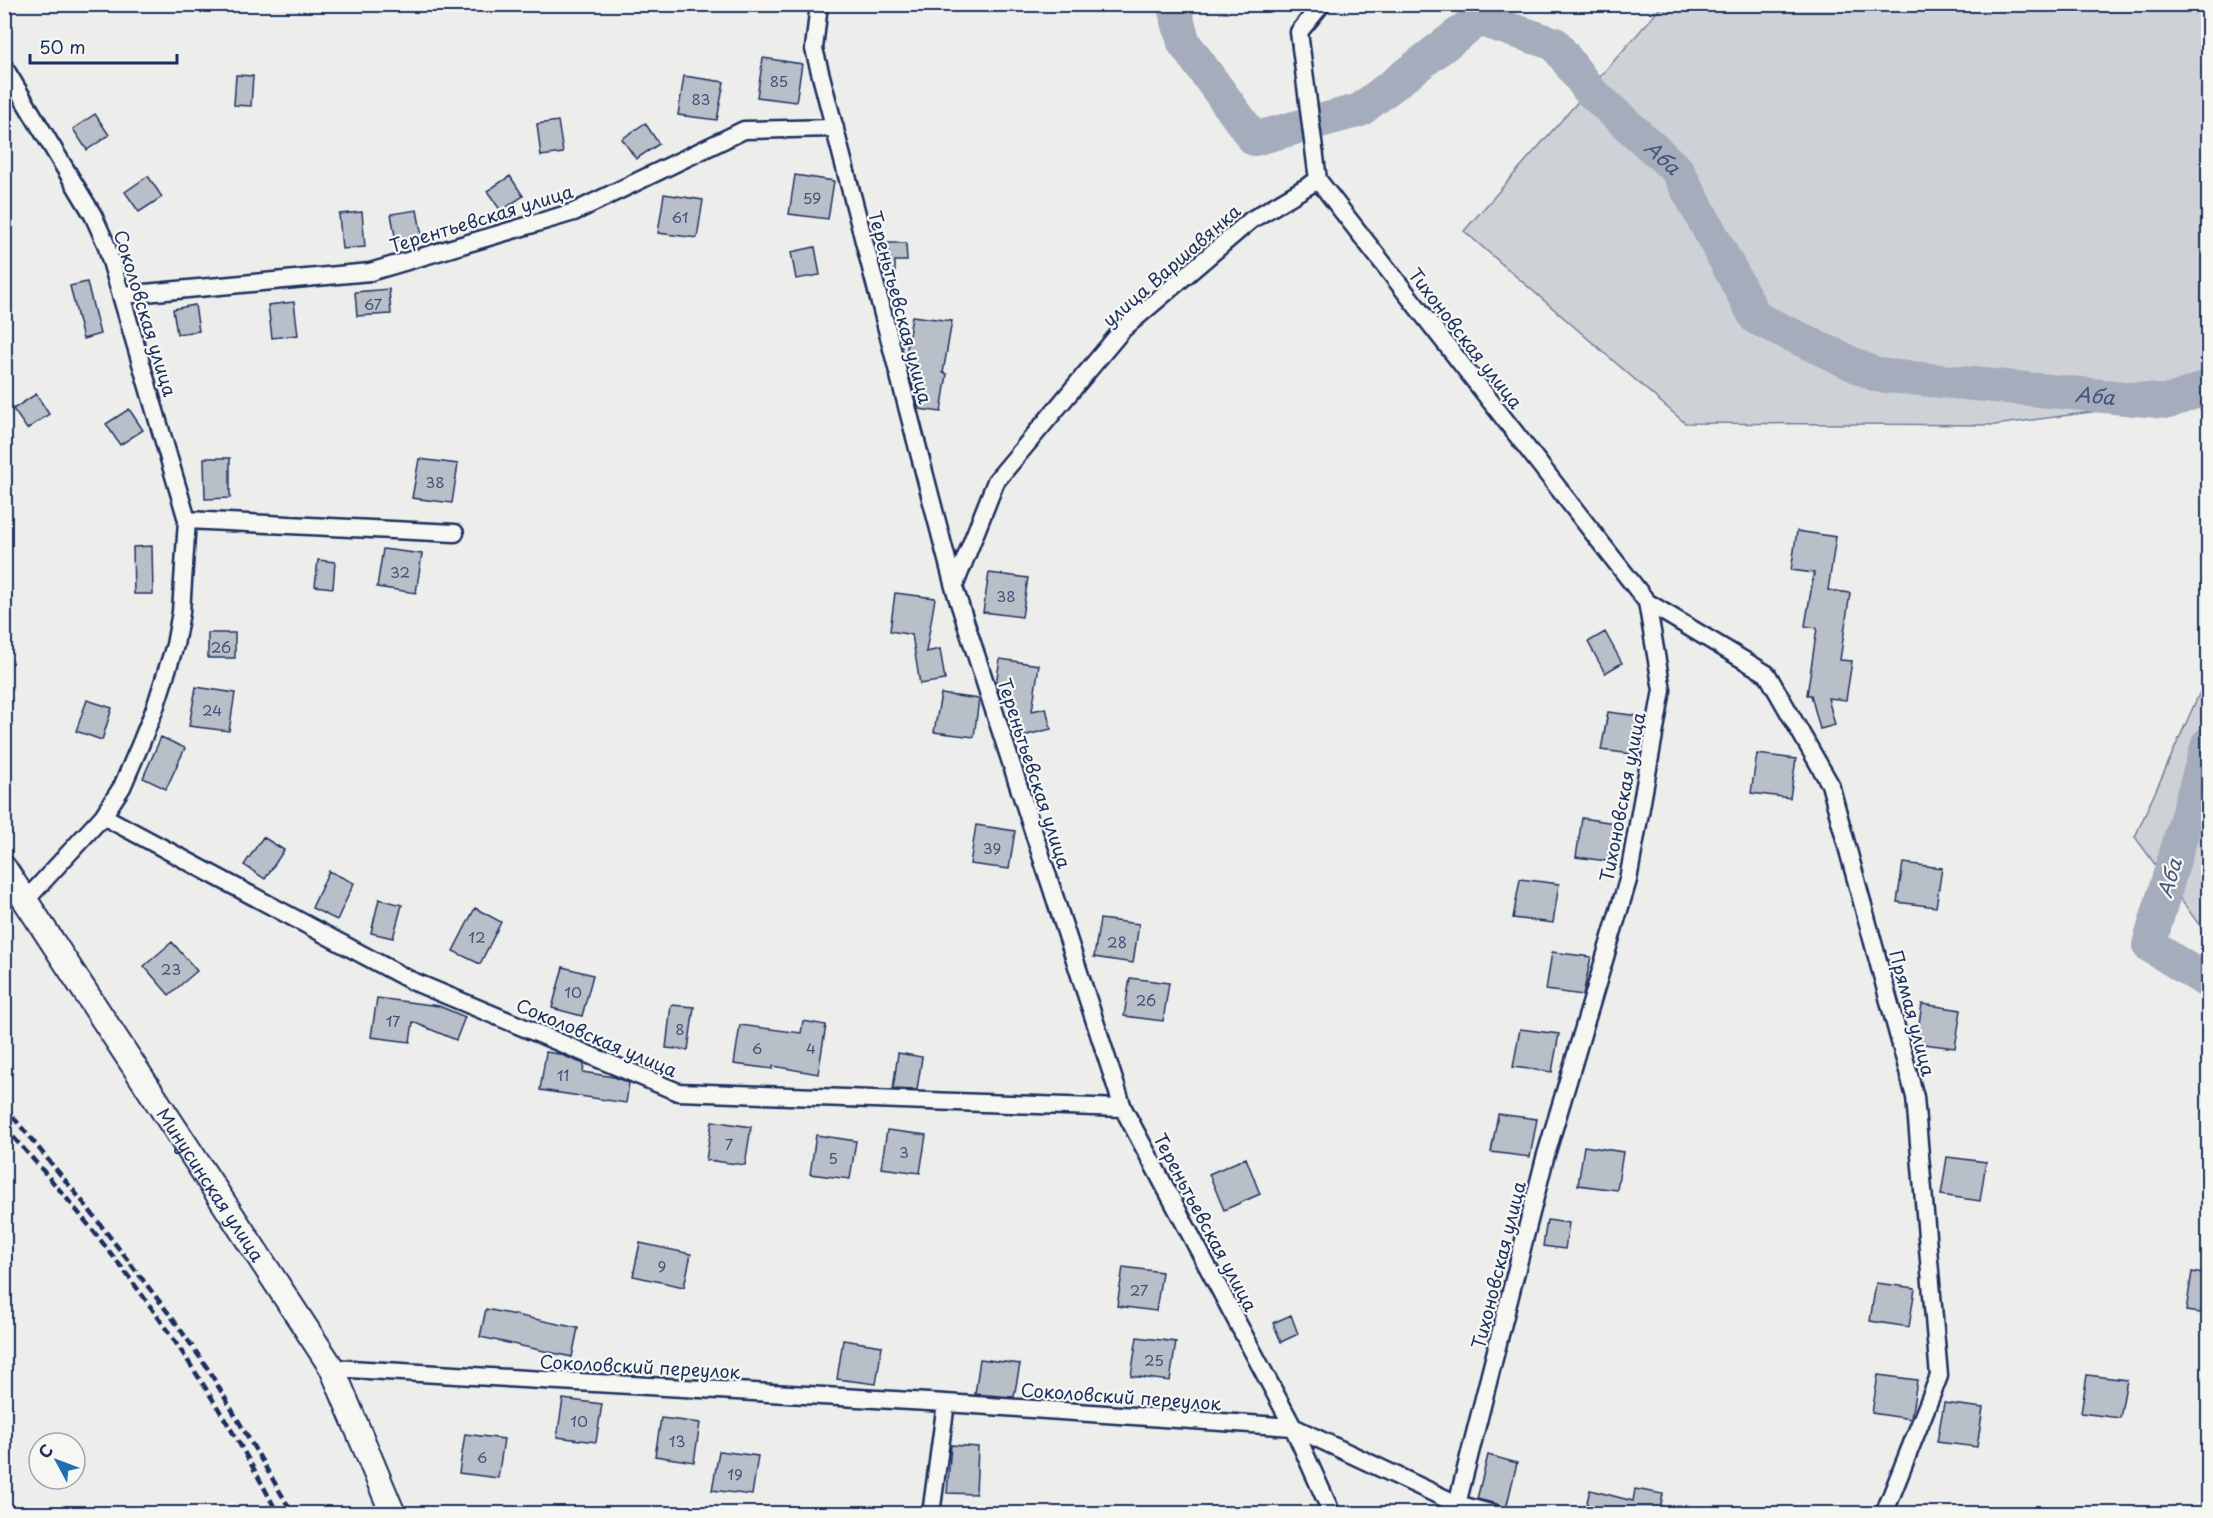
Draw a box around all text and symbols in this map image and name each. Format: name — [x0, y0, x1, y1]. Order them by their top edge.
scale bar — [30, 27, 177, 65]
text: 50 m — [39, 33, 86, 60]
house number: 85 — [770, 69, 788, 92]
house number: 83 — [691, 87, 711, 110]
water label: Аба — [1638, 133, 1688, 182]
street label: Терентьевская улица — [386, 177, 577, 259]
house number: 59 — [803, 186, 821, 209]
street label: улица Варшавянка — [1096, 197, 1247, 333]
house number: 61 — [672, 205, 688, 228]
street label: Тереньтьевская улица — [862, 207, 940, 407]
street label: Соколовская улица — [108, 226, 184, 400]
street label: Тихоновская улица — [1402, 262, 1530, 415]
house number: 67 — [364, 292, 383, 315]
water label: Аба — [2074, 379, 2117, 412]
house number: 38 — [425, 470, 445, 493]
house number: 32 — [390, 560, 410, 583]
house number: 38 — [996, 584, 1016, 607]
house number: 26 — [211, 635, 231, 658]
street label: Тереньтьевская улица — [991, 674, 1079, 872]
house number: 24 — [202, 698, 222, 721]
street label: Тихоновская улица — [1592, 709, 1652, 884]
house number: 39 — [983, 836, 1001, 859]
water label: Аба — [2149, 854, 2189, 901]
house number: 12 — [468, 925, 486, 948]
house number: 28 — [1107, 930, 1127, 953]
street label: Прямая улица — [1883, 947, 1943, 1080]
house number: 23 — [161, 957, 181, 980]
house number: 10 — [564, 980, 582, 1003]
house number: 26 — [1136, 988, 1156, 1011]
street label: Соколовская улица — [512, 991, 682, 1083]
house number: 17 — [386, 1009, 400, 1032]
house number: 8 — [675, 1017, 685, 1040]
house number: 6 — [752, 1036, 762, 1059]
house number: 4 — [806, 1036, 816, 1059]
house number: 11 — [557, 1063, 569, 1086]
street label: Минусинская улица — [151, 1102, 272, 1267]
street label: Тереньтьевская улица — [1147, 1128, 1265, 1317]
house number: 7 — [725, 1132, 734, 1155]
house number: 3 — [899, 1140, 909, 1163]
house number: 5 — [828, 1146, 838, 1169]
street label: Тихоновская улица — [1464, 1178, 1532, 1352]
house number: 9 — [658, 1254, 666, 1277]
house number: 27 — [1130, 1278, 1149, 1301]
street label: Соколовский переулок — [539, 1347, 741, 1385]
house number: 25 — [1144, 1348, 1164, 1371]
street label: Соколовский переулок — [1020, 1376, 1222, 1416]
house number: 10 — [570, 1409, 588, 1432]
house number: 13 — [669, 1429, 685, 1452]
north arrow — [27, 1431, 87, 1491]
text: С — [32, 1438, 58, 1463]
house number: 6 — [477, 1445, 487, 1468]
house number: 19 — [727, 1462, 743, 1485]

